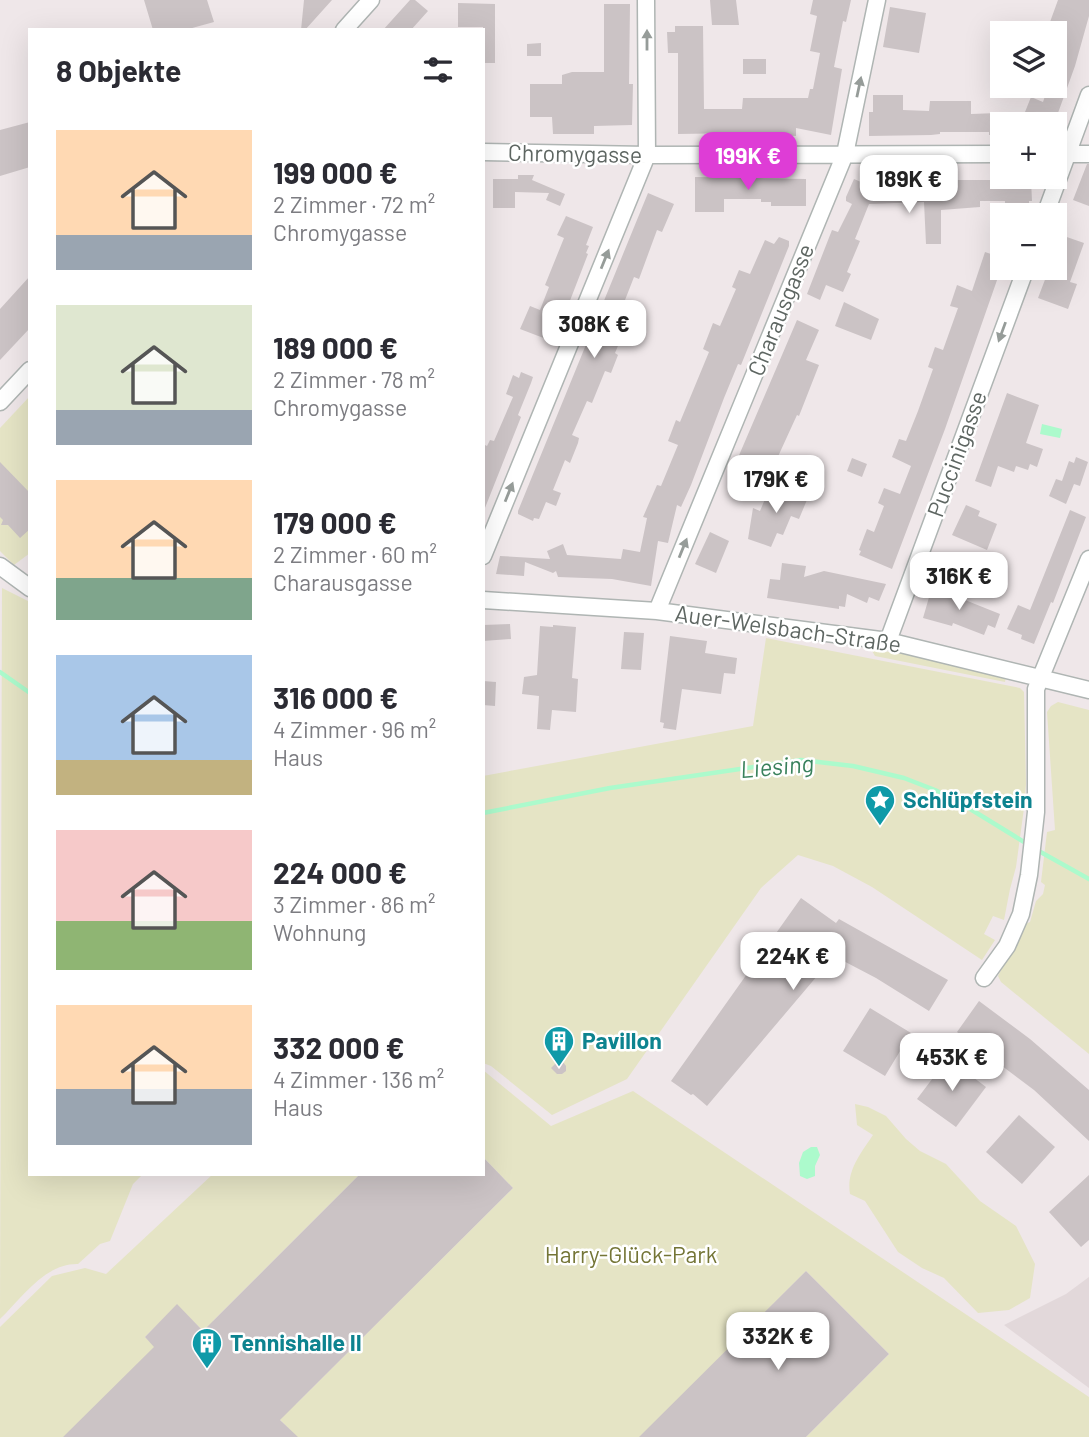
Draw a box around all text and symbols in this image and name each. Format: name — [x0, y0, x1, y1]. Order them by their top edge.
map controls — [990, 21, 1067, 280]
button: layers — [990, 21, 1067, 98]
one-way arrow — [641, 29, 652, 51]
icon: filters — [419, 51, 457, 89]
text: 8 Objekte — [56, 52, 181, 88]
one-way arrow — [853, 76, 864, 98]
button: + — [990, 112, 1067, 189]
pin: 199K € — [691, 132, 805, 192]
street label: Chromygasse — [508, 138, 642, 168]
text: 199K € — [715, 141, 781, 169]
text: 199 000 € — [273, 154, 398, 190]
pin: 189K € — [852, 156, 966, 215]
icon: home — [112, 158, 196, 242]
text: 189K € — [876, 164, 942, 192]
text: 2 Zimmer · 72 m² — [273, 190, 435, 218]
button: − — [990, 203, 1067, 280]
text: Chromygasse — [273, 218, 407, 246]
street label: Charausgasse — [741, 240, 819, 380]
one-way arrow — [599, 249, 610, 270]
pin: 308K € — [537, 300, 651, 360]
text: 308K € — [558, 309, 630, 337]
one-way arrow — [996, 321, 1007, 342]
text: 189 000 € — [273, 329, 398, 365]
icon: home — [112, 333, 196, 417]
text: 2 Zimmer · 78 m² — [273, 365, 435, 393]
street label: Puccinigasse — [920, 387, 992, 520]
text: Chromygasse — [273, 393, 407, 421]
pin: 179K € — [719, 456, 833, 515]
text: 179K € — [743, 464, 809, 492]
one-way arrow — [504, 482, 515, 503]
text: 179 000 € — [273, 504, 397, 540]
icon: home — [112, 508, 196, 592]
one-way arrow — [678, 537, 689, 558]
text: 2 Zimmer · 60 m² — [273, 540, 437, 568]
pin: 316K € — [902, 552, 1016, 612]
text: 316K € — [926, 561, 992, 589]
text: Charausgasse — [273, 568, 413, 596]
street label: Auer-Welsbach-Straße — [673, 598, 903, 658]
text: 316 000 € — [273, 679, 398, 715]
icon: home — [112, 683, 196, 767]
text: 4 Zimmer · 96 m² — [273, 715, 436, 743]
text: Haus — [273, 743, 323, 771]
water label: Liesing — [739, 748, 815, 783]
place icon: Schlüpfstein — [863, 783, 897, 827]
place label: Schlüpfstein — [903, 785, 1033, 813]
text: 224 000 € — [273, 854, 407, 890]
icon: home — [112, 858, 196, 942]
text: 3 Zimmer · 86 m² — [273, 890, 435, 918]
text: Wohnung — [273, 918, 366, 946]
pin: 224K € — [736, 932, 850, 992]
text: 224K € — [756, 941, 830, 969]
building icon: Pavillon — [542, 1024, 576, 1068]
place label: Pavillon — [582, 1026, 662, 1054]
text: 332 000 € — [273, 1029, 405, 1065]
icon: home — [112, 1033, 196, 1117]
pin: 453K € — [895, 1034, 1009, 1093]
text: 453K € — [916, 1042, 988, 1070]
text: 4 Zimmer · 136 m² — [273, 1065, 444, 1093]
text: Haus — [273, 1093, 323, 1121]
park label: Harry-Glück-Park — [545, 1240, 717, 1268]
pin: 332K € — [721, 1312, 835, 1372]
text: 332K € — [742, 1321, 814, 1349]
building icon: Tennishalle II — [190, 1326, 224, 1370]
place label: Tennishalle II — [230, 1328, 362, 1356]

